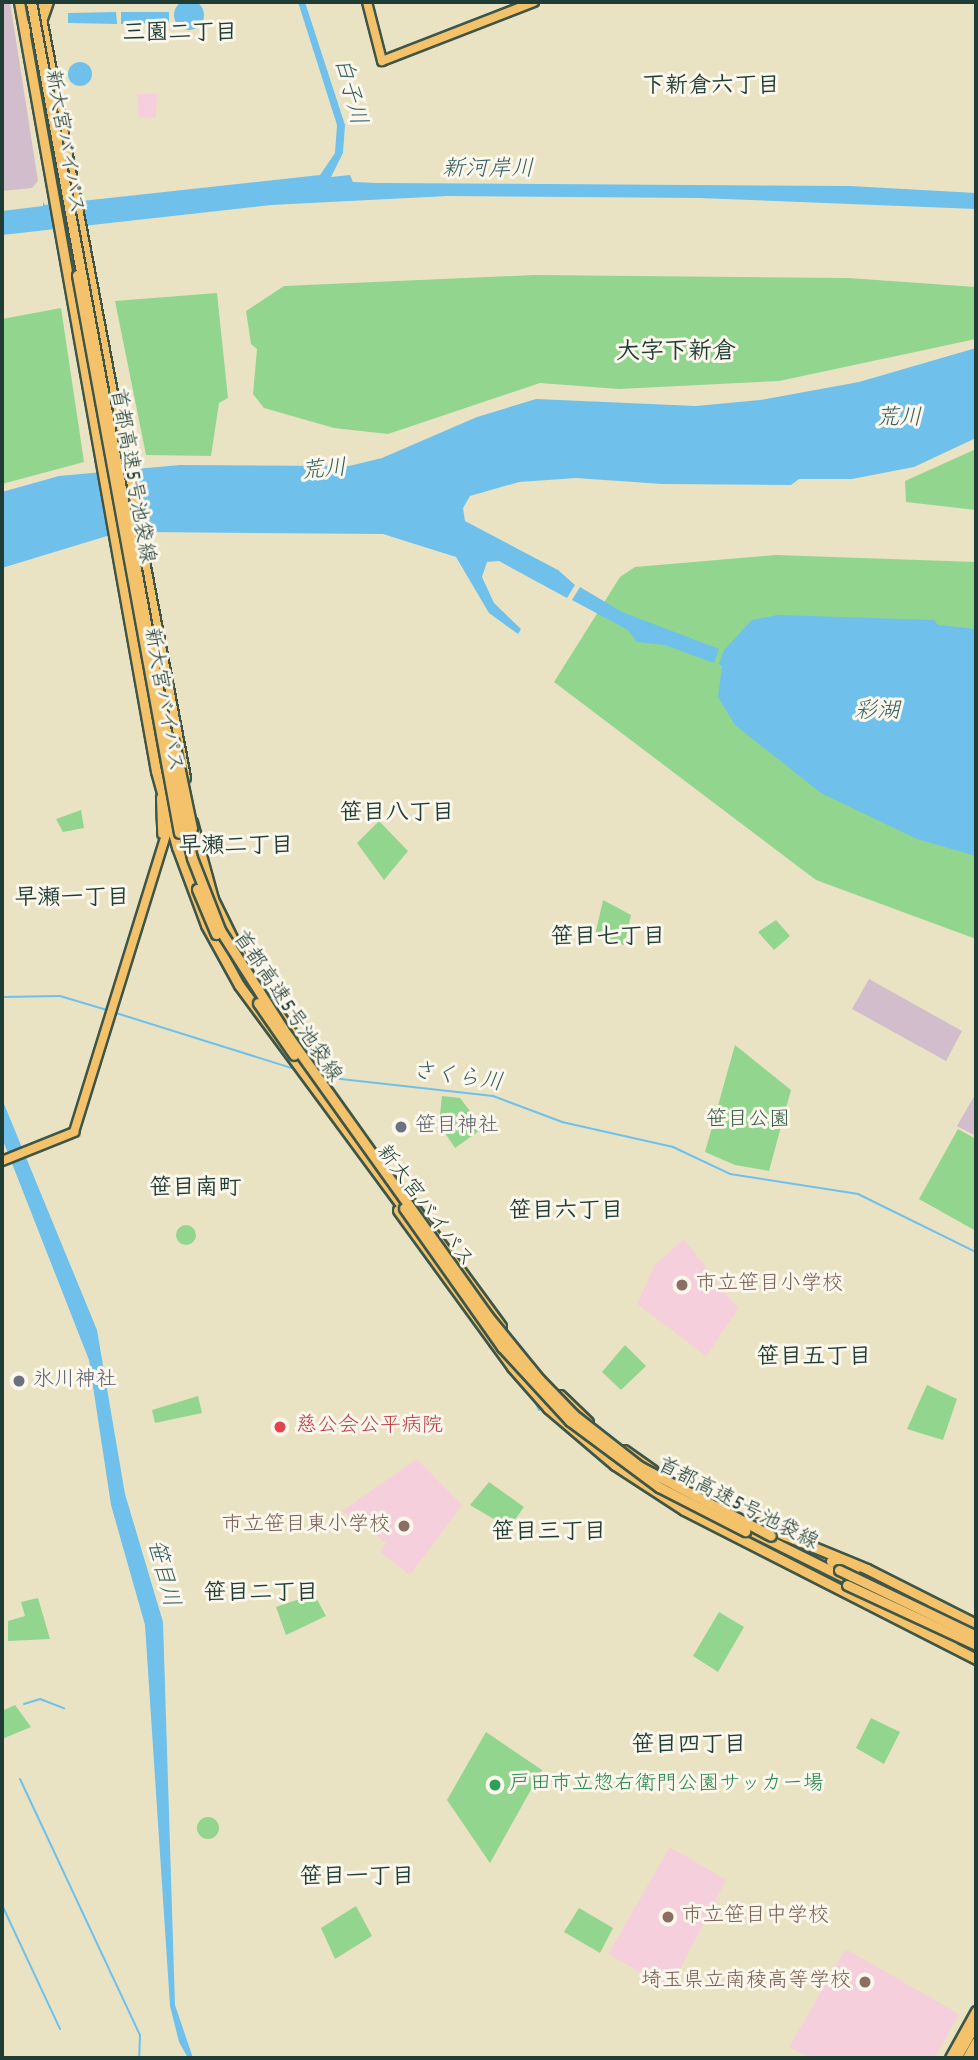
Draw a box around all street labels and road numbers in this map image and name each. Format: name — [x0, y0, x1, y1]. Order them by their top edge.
street label: 新大宮バイパス — [38, 67, 88, 217]
street label: 首都高速5号池袋線 — [103, 386, 159, 566]
street label: 新大宮バイパス — [137, 625, 187, 775]
street label: 首都高速5号池袋線 — [226, 926, 346, 1088]
street label: 新大宮バイパス — [370, 1141, 478, 1273]
street label: 首都高速5号池袋線 — [652, 1453, 822, 1557]

